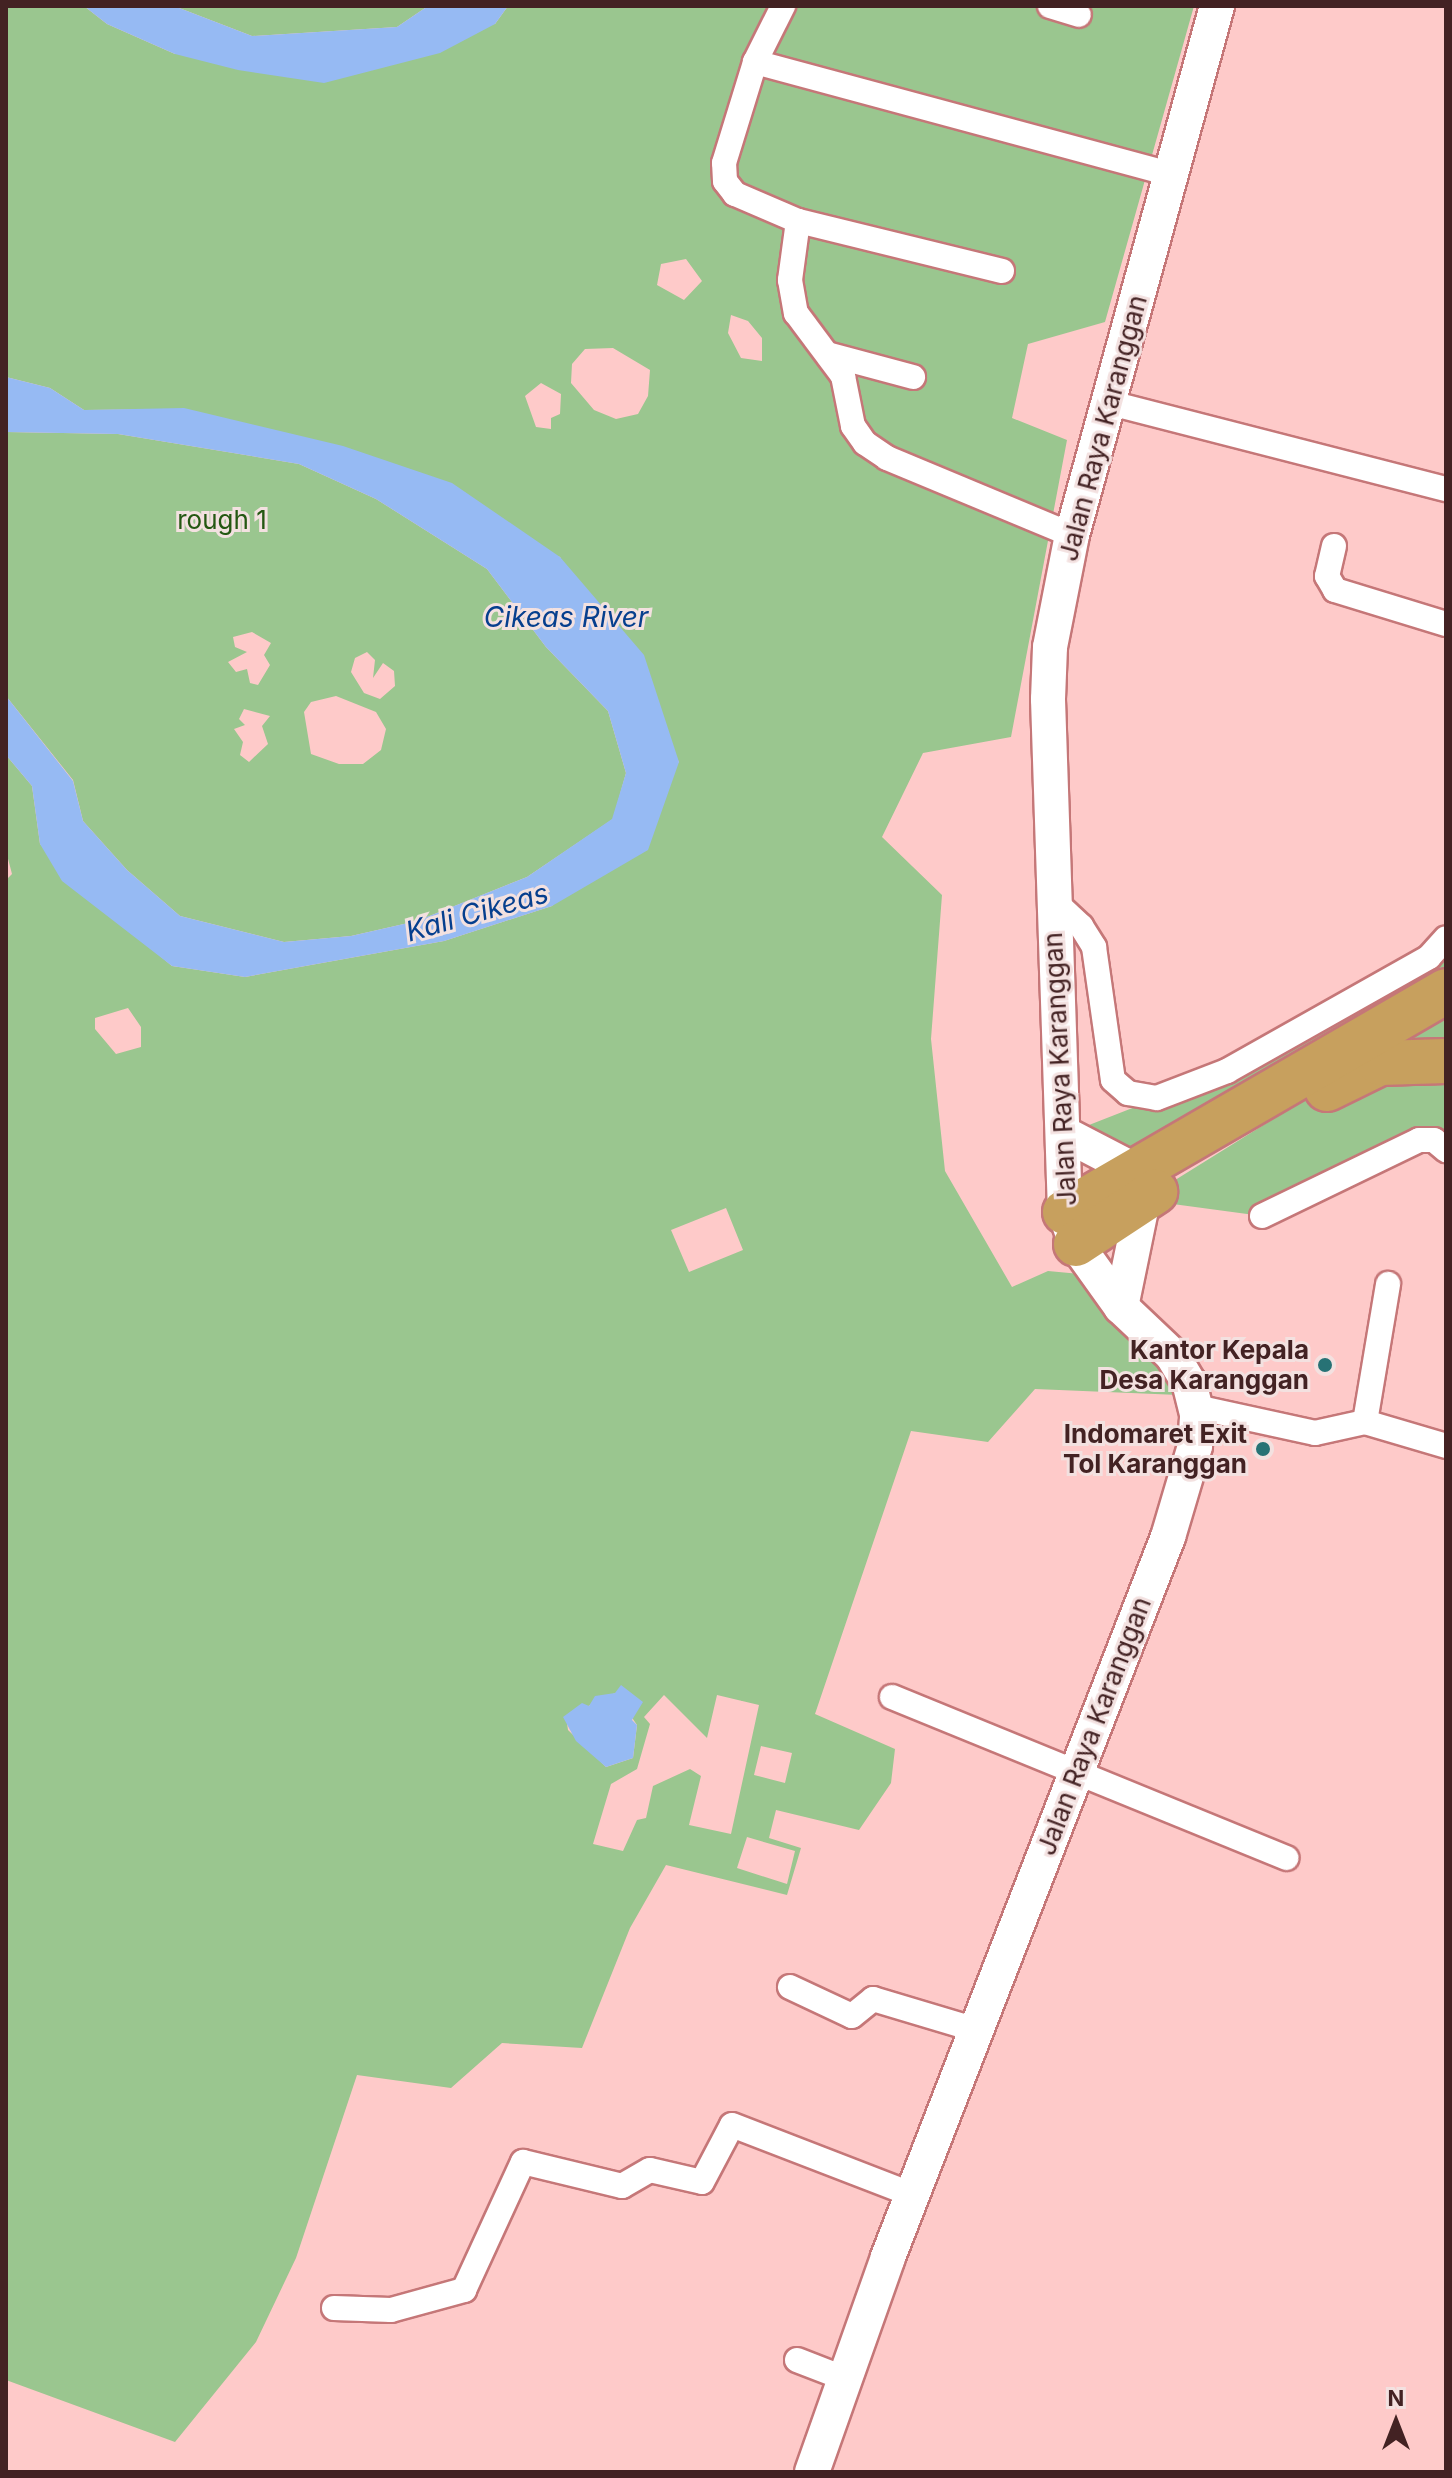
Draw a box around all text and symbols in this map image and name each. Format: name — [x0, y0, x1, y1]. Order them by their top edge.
street label: Jalan Raya Karanggan — [1052, 292, 1154, 564]
park label: rough 1 — [177, 504, 267, 536]
water label: Cikeas River — [484, 600, 648, 634]
water label: Kali Cikeas — [402, 876, 552, 948]
street label: Jalan Raya Karanggan — [1037, 931, 1083, 1207]
place label: Kantor Kepala Desa Karanggan — [1099, 1334, 1309, 1396]
marker: Kantor Kepala Desa Karanggan — [1316, 1356, 1334, 1374]
place label: Indomaret Exit Tol Karanggan — [1063, 1418, 1247, 1480]
marker: Indomaret Exit Tol Karanggan — [1254, 1440, 1272, 1458]
street label: Jalan Raya Karanggan — [1030, 1593, 1158, 1859]
north arrow — [1356, 2382, 1436, 2462]
text: N — [1388, 2385, 1404, 2411]

